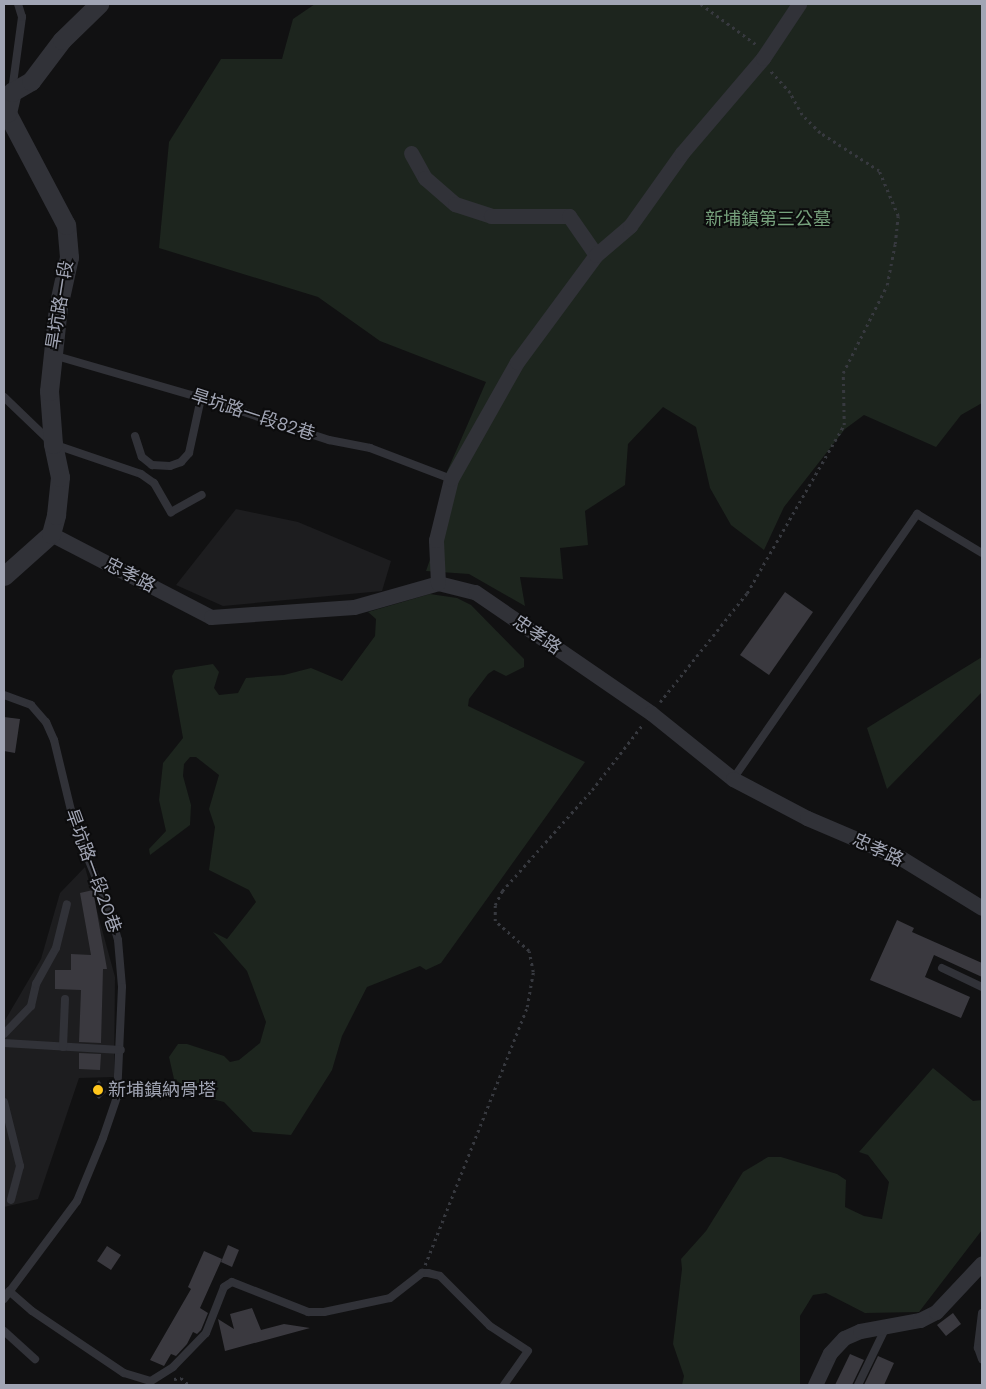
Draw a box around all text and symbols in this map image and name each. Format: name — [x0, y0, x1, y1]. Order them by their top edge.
park label: 新埔鎮第三公墓 — [705, 208, 831, 230]
street label: 旱坑路一段 — [42, 259, 78, 351]
street label: 旱坑路一段82巷 — [188, 385, 318, 445]
street label: 忠孝路 — [101, 553, 159, 597]
street label: 忠孝路 — [509, 611, 565, 659]
street label: 旱坑路一段20巷 — [61, 806, 125, 936]
street label: 忠孝路 — [849, 829, 907, 871]
place label: 新埔鎮納骨塔 — [108, 1079, 216, 1101]
marker: 新埔鎮納骨塔 — [92, 1084, 104, 1096]

